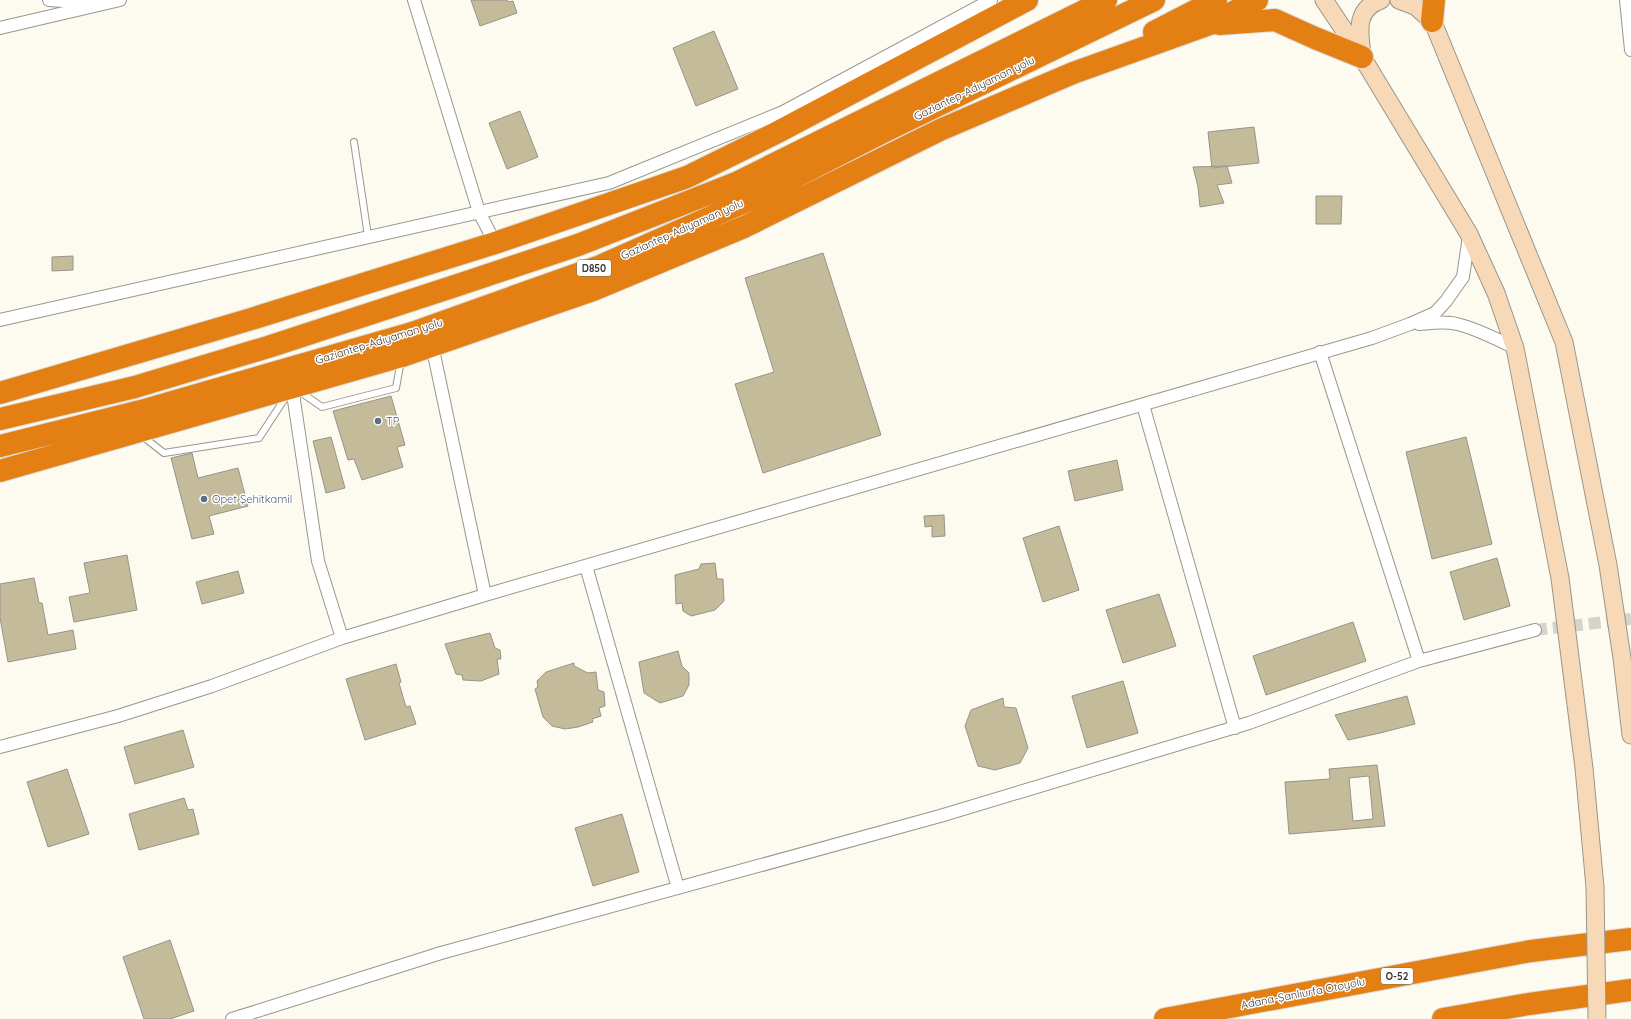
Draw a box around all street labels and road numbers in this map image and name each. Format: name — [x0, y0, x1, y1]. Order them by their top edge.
street label: Gaziantep-Adıyaman yolu — [911, 53, 1037, 123]
street label: Gaziantep-Adıyaman yolu — [619, 196, 745, 262]
road number: D850 — [577, 260, 611, 276]
street label: Gaziantep-Adıyaman yolu — [314, 315, 444, 367]
road number: O-52 — [1381, 968, 1413, 984]
street label: Adana-Şanlıurfa Otoyolu — [1240, 974, 1366, 1012]

